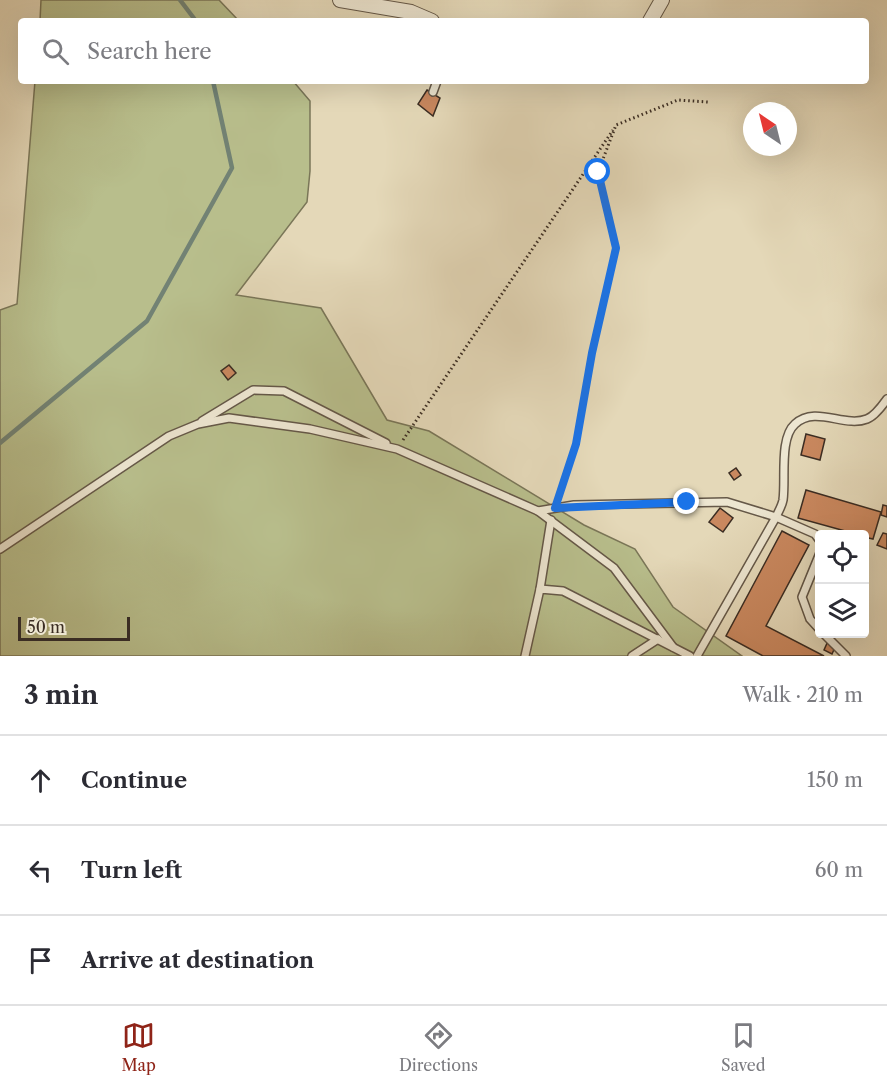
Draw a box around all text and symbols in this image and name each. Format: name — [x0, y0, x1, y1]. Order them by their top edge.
search box — [18, 18, 869, 84]
icon: search — [39, 35, 72, 68]
text: Search here — [87, 38, 212, 65]
north arrow — [743, 102, 797, 156]
route start — [584, 158, 610, 184]
route end — [673, 488, 699, 514]
map controls — [815, 530, 869, 638]
button: locate — [815, 530, 869, 584]
button: layers — [815, 584, 869, 638]
scale bar — [18, 614, 130, 642]
text: 50 m — [27, 617, 65, 637]
text: 3 min — [24, 679, 98, 711]
text: Walk · 210 m — [742, 683, 863, 707]
icon: ahead — [24, 764, 57, 797]
text: Continue — [81, 767, 187, 794]
text: 150 m — [807, 768, 863, 792]
icon: left — [24, 854, 57, 887]
text: Turn left — [81, 857, 182, 884]
text: 60 m — [815, 858, 863, 882]
icon: arrive — [24, 944, 57, 977]
text: Arrive at destination — [81, 947, 314, 974]
tab: Map — [122, 1019, 156, 1075]
tab: Directions — [399, 1019, 478, 1075]
tab: Saved — [721, 1019, 765, 1075]

